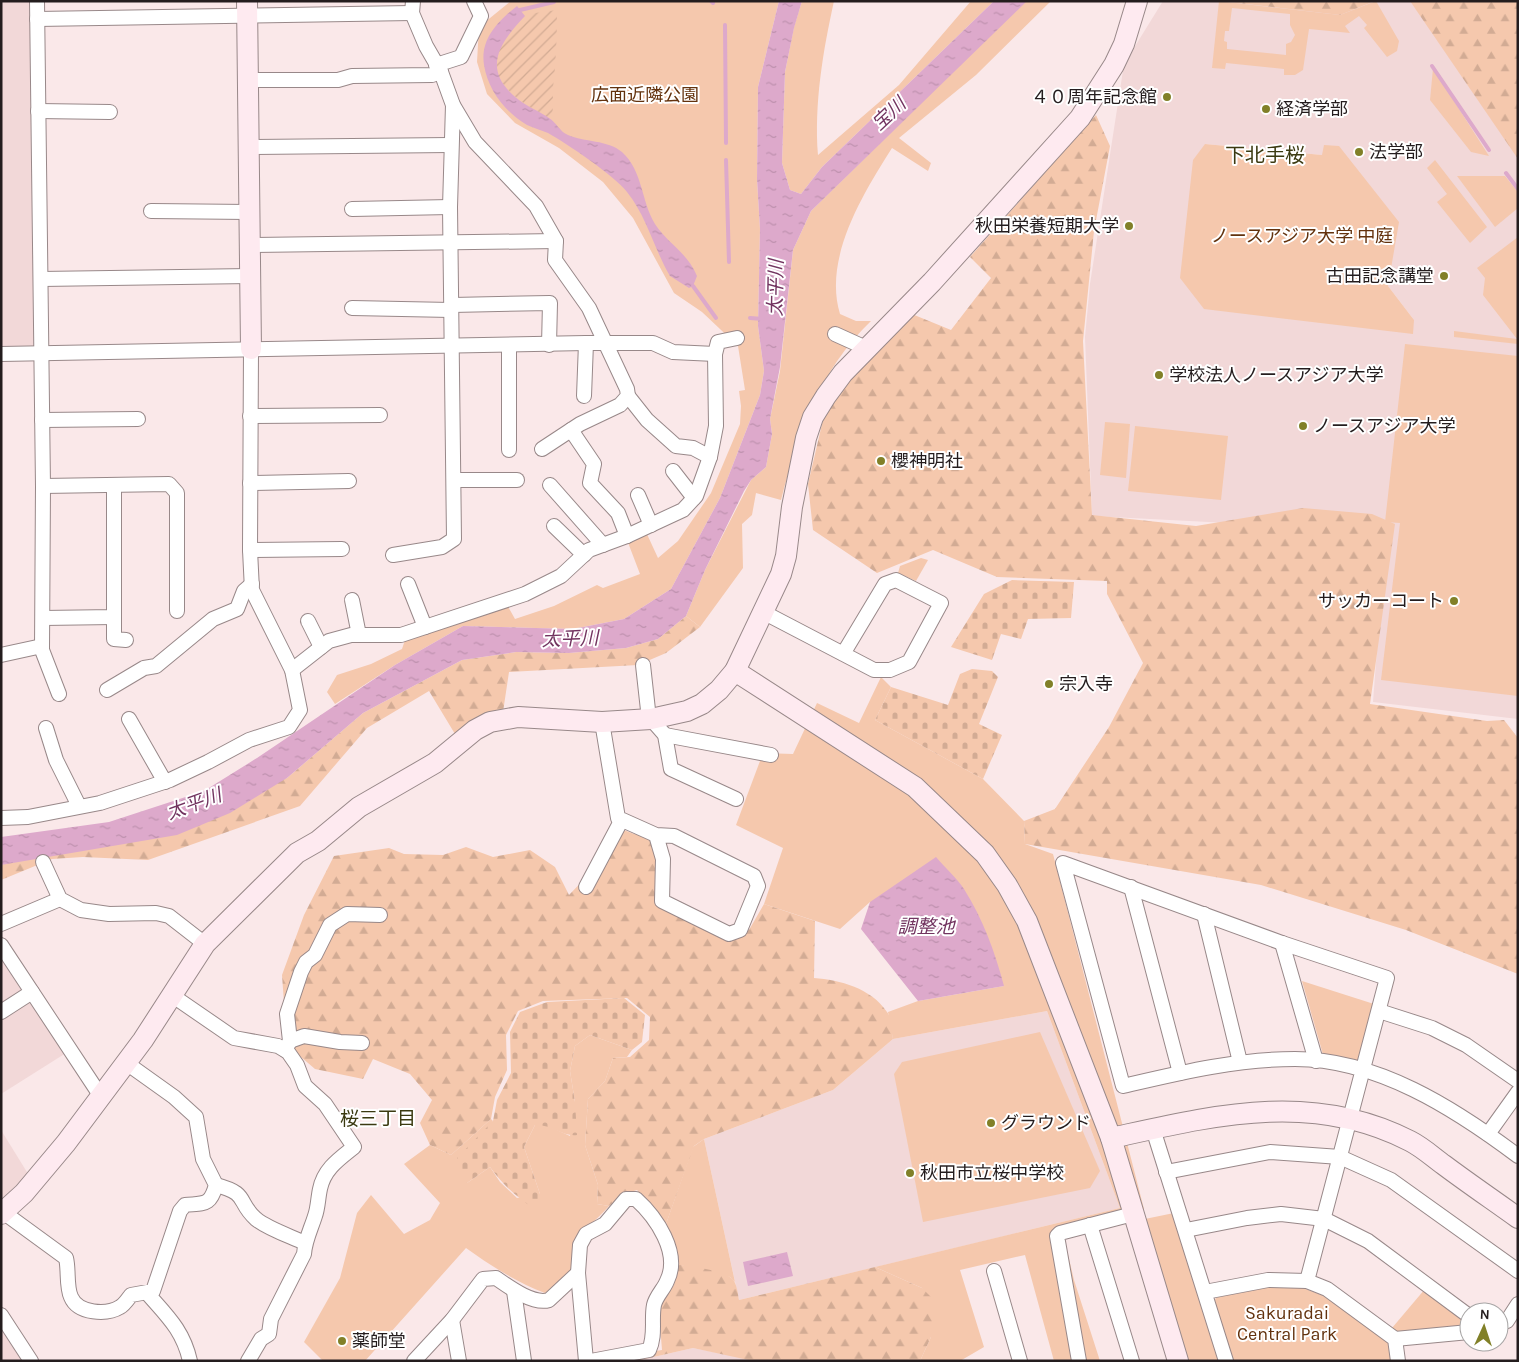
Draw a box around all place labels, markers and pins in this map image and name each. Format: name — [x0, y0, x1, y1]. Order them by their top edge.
place label: ４０周年記念館 — [1031, 86, 1157, 108]
marker: ４０周年記念館 — [1161, 91, 1173, 103]
place label: 経済学部 — [1276, 98, 1348, 120]
marker: 経済学部 — [1260, 103, 1272, 115]
place label: 法学部 — [1369, 141, 1423, 163]
marker: 法学部 — [1353, 146, 1365, 158]
place label: 秋田栄養短期大学 — [975, 215, 1119, 237]
marker: 秋田栄養短期大学 — [1123, 220, 1135, 232]
place label: 古田記念講堂 — [1326, 265, 1434, 287]
marker: 古田記念講堂 — [1438, 270, 1450, 282]
place label: 学校法人ノースアジア大学 — [1169, 364, 1383, 386]
marker: 学校法人ノースアジア大学 — [1153, 369, 1165, 381]
place label: ノースアジア大学 — [1313, 415, 1455, 437]
marker: ノースアジア大学 — [1297, 420, 1309, 432]
place label: 櫻神明社 — [891, 450, 963, 472]
marker: 櫻神明社 — [875, 455, 887, 467]
place label: サッカーコート — [1318, 590, 1444, 612]
marker: サッカーコート — [1448, 595, 1460, 607]
place label: 宗入寺 — [1059, 673, 1113, 695]
marker: 宗入寺 — [1043, 678, 1055, 690]
place label: グラウンド — [1001, 1112, 1091, 1134]
marker: グラウンド — [985, 1117, 997, 1129]
place label: 秋田市立桜中学校 — [920, 1162, 1064, 1184]
marker: 秋田市立桜中学校 — [904, 1167, 916, 1179]
place label: 薬師堂 — [352, 1330, 406, 1352]
marker: 薬師堂 — [336, 1335, 348, 1347]

